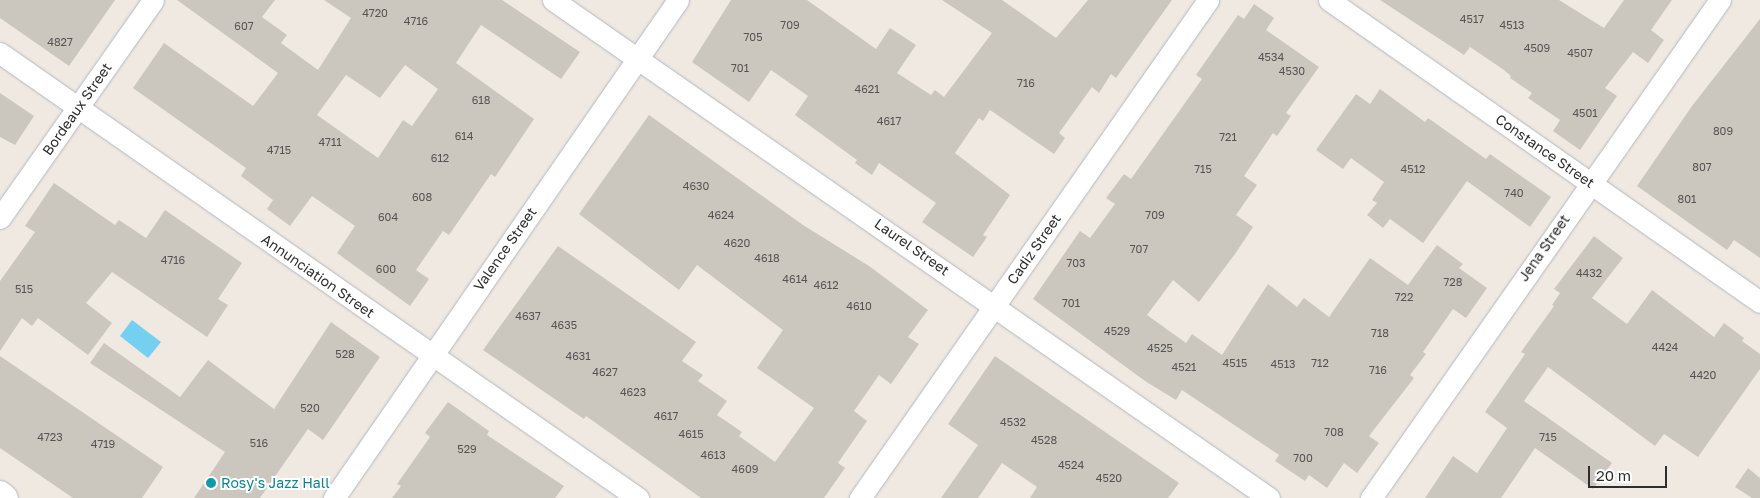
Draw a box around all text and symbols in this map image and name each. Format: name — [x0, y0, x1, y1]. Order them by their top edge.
house number: 4720 — [362, 6, 388, 20]
house number: 4517 — [1460, 12, 1484, 26]
house number: 4716 — [404, 14, 428, 28]
house number: 709 — [780, 18, 800, 32]
house number: 4513 — [1500, 18, 1524, 32]
house number: 607 — [234, 19, 254, 33]
house number: 705 — [743, 30, 763, 44]
house number: 4827 — [47, 35, 73, 49]
house number: 4509 — [1524, 41, 1550, 55]
house number: 4507 — [1567, 46, 1593, 60]
house number: 4534 — [1258, 50, 1284, 64]
street label: Bordeaux Street — [39, 60, 115, 158]
house number: 701 — [731, 61, 749, 75]
house number: 4530 — [1279, 64, 1305, 78]
house number: 716 — [1017, 76, 1035, 90]
house number: 4621 — [854, 82, 880, 96]
house number: 618 — [472, 93, 490, 107]
house number: 4501 — [1572, 106, 1598, 120]
street label: Constance Street — [1492, 111, 1598, 191]
house number: 4617 — [877, 114, 901, 128]
house number: 809 — [1713, 124, 1733, 138]
house number: 614 — [455, 129, 473, 143]
house number: 721 — [1219, 130, 1237, 144]
house number: 4711 — [318, 135, 342, 149]
house number: 4715 — [267, 143, 291, 157]
house number: 612 — [431, 151, 449, 165]
house number: 807 — [1692, 160, 1712, 174]
house number: 715 — [1194, 162, 1212, 176]
house number: 4512 — [1401, 162, 1425, 176]
house number: 4630 — [683, 179, 709, 193]
house number: 740 — [1504, 186, 1524, 200]
house number: 608 — [412, 190, 432, 204]
house number: 801 — [1678, 192, 1696, 206]
street label: Valence Street — [470, 204, 540, 294]
house number: 4624 — [708, 208, 734, 222]
house number: 709 — [1145, 208, 1165, 222]
house number: 604 — [378, 210, 398, 224]
street label: Cadiz Street — [1004, 211, 1064, 287]
street label: Jena Street — [1515, 212, 1573, 284]
street label: Laurel Street — [871, 215, 953, 279]
street label: Annunciation Street — [258, 231, 378, 321]
house number: 4620 — [724, 236, 750, 250]
house number: 707 — [1130, 242, 1148, 256]
house number: 4618 — [754, 251, 780, 265]
house number: 4716 — [161, 253, 185, 267]
house number: 703 — [1066, 256, 1086, 270]
house number: 600 — [376, 262, 396, 276]
house number: 4432 — [1576, 266, 1602, 280]
house number: 4614 — [782, 272, 808, 286]
house number: 728 — [1444, 275, 1462, 289]
house number: 4612 — [813, 278, 839, 292]
house number: 515 — [15, 282, 33, 296]
house number: 722 — [1395, 290, 1413, 304]
house number: 701 — [1062, 296, 1080, 310]
house number: 4610 — [846, 299, 872, 313]
house number: 4637 — [515, 309, 541, 323]
house number: 4635 — [551, 318, 577, 332]
house number: 4529 — [1104, 324, 1130, 338]
house number: 718 — [1371, 326, 1389, 340]
house number: 4424 — [1652, 340, 1678, 354]
house number: 4525 — [1147, 341, 1173, 355]
house number: 528 — [335, 347, 355, 361]
house number: 4631 — [565, 349, 591, 363]
house number: 4515 — [1223, 356, 1247, 370]
house number: 712 — [1311, 356, 1329, 370]
house number: 4513 — [1271, 357, 1295, 371]
house number: 4521 — [1172, 360, 1196, 374]
house number: 716 — [1369, 363, 1387, 377]
house number: 4627 — [592, 365, 618, 379]
house number: 4420 — [1690, 368, 1716, 382]
house number: 4623 — [620, 385, 646, 399]
house number: 520 — [300, 401, 320, 415]
house number: 4617 — [654, 409, 678, 423]
house number: 4532 — [1000, 415, 1026, 429]
house number: 708 — [1324, 425, 1344, 439]
house number: 4615 — [678, 427, 704, 441]
house number: 4723 — [37, 430, 63, 444]
house number: 715 — [1539, 430, 1557, 444]
house number: 4528 — [1031, 433, 1057, 447]
house number: 516 — [250, 436, 268, 450]
house number: 4719 — [91, 437, 115, 451]
house number: 529 — [457, 442, 477, 456]
house number: 4613 — [700, 448, 726, 462]
house number: 700 — [1293, 451, 1313, 465]
scale bar — [1590, 456, 1669, 488]
house number: 4524 — [1058, 458, 1084, 472]
house number: 4609 — [732, 462, 758, 476]
text: 20 m — [1596, 466, 1631, 484]
house number: 4520 — [1096, 471, 1122, 485]
place label: Rosy's Jazz Hall — [221, 475, 330, 491]
marker: Rosy's Jazz Hall — [205, 477, 217, 489]

